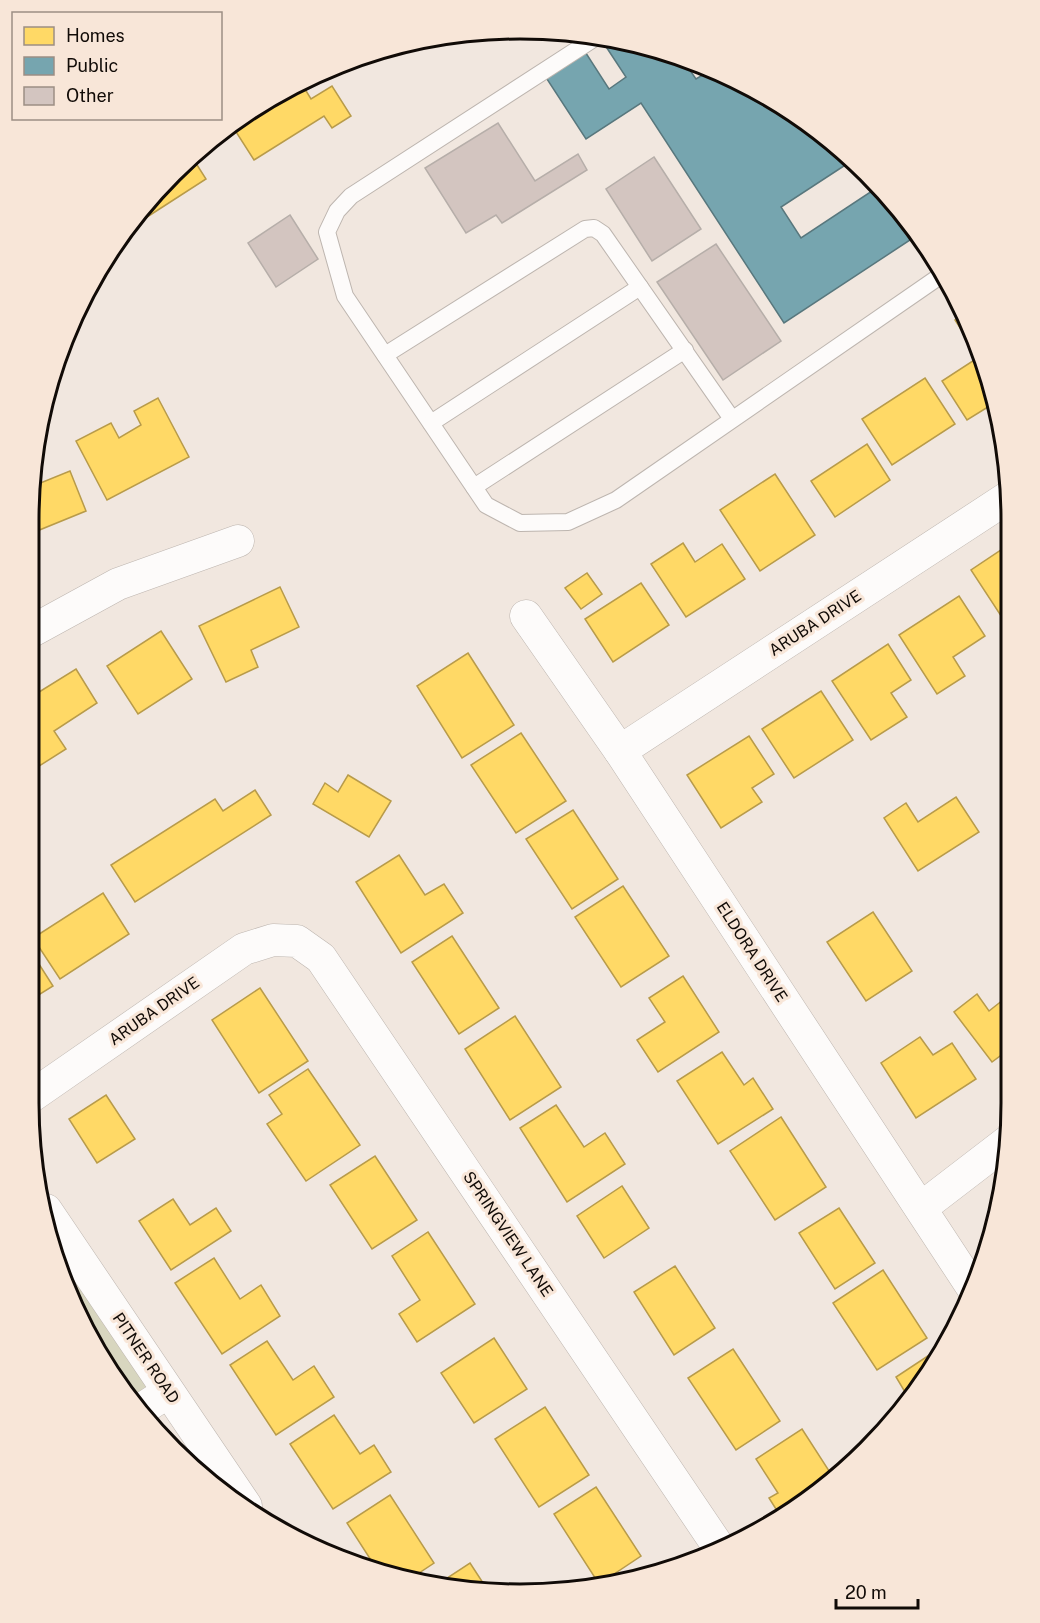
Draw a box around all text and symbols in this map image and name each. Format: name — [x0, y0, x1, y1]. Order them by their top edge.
legend — [12, 12, 222, 120]
text: Homes — [66, 25, 125, 46]
text: Public — [66, 55, 118, 76]
text: Other — [66, 85, 114, 106]
street label: ARUBA DRIVE — [765, 586, 865, 660]
street label: ELDORA DRIVE — [713, 898, 791, 1006]
street label: ARUBA DRIVE — [105, 973, 203, 1049]
street label: SPRINGVIEW LANE — [459, 1168, 557, 1300]
street label: PITNER ROAD — [109, 1309, 183, 1407]
scale bar — [836, 1572, 918, 1610]
text: 20 m — [845, 1582, 887, 1603]

